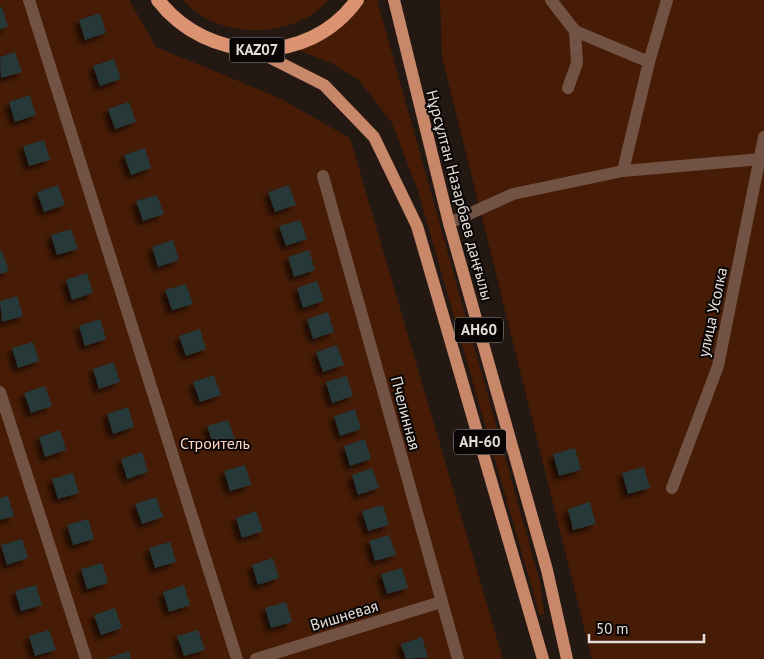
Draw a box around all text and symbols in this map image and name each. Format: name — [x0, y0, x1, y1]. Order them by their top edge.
road number: KAZ07 — [230, 38, 284, 62]
street label: Нұрсұлтан Назарбаев даңғылы — [422, 87, 498, 303]
street label: улица Усолка — [693, 265, 731, 359]
road number: АН60 — [455, 318, 503, 342]
street label: Пчелинная — [387, 374, 425, 452]
road number: АН-60 — [454, 430, 506, 454]
park label: Строитель — [180, 433, 250, 453]
street label: Вишневая — [308, 595, 380, 635]
scale bar — [589, 612, 704, 644]
text: 50 m — [596, 619, 629, 638]

